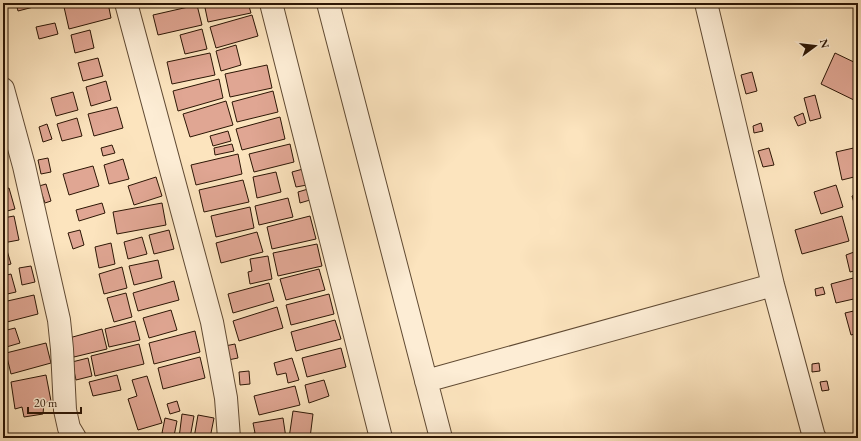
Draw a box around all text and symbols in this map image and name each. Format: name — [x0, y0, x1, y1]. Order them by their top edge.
north arrow — [795, 26, 835, 66]
text: N — [817, 37, 833, 50]
scale bar — [28, 389, 81, 415]
text: 20 m — [34, 395, 58, 411]

